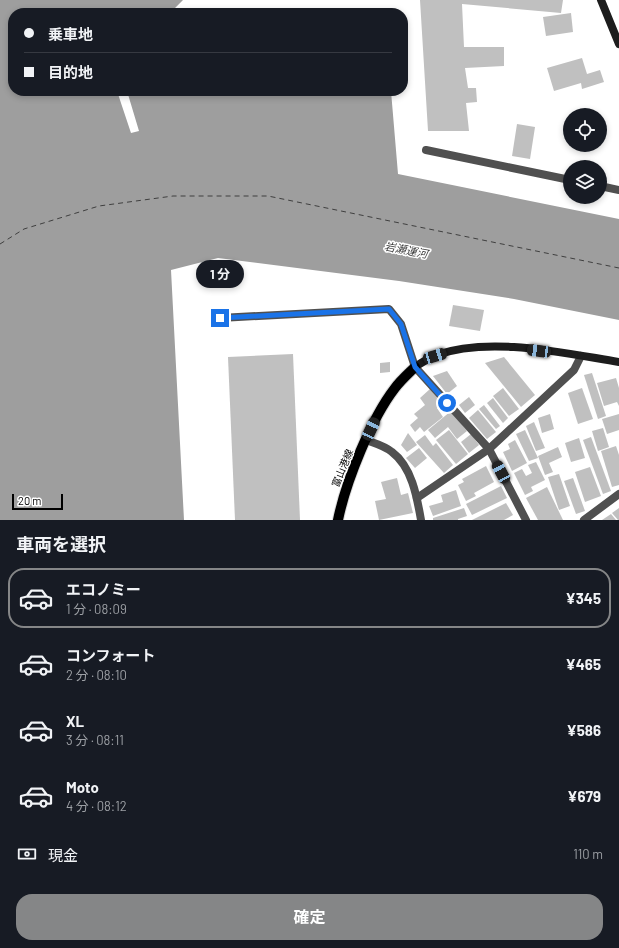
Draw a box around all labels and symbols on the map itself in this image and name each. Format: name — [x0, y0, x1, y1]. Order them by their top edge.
water label: 岩瀬運河 — [383, 239, 431, 260]
callout: 1 分 — [196, 260, 244, 288]
route end — [211, 309, 229, 327]
car — [526, 344, 552, 358]
car — [422, 347, 448, 365]
route start — [438, 394, 456, 412]
car — [360, 416, 382, 442]
street label: 富山港線 — [329, 447, 355, 489]
car — [490, 459, 512, 485]
scale bar — [12, 492, 63, 511]

